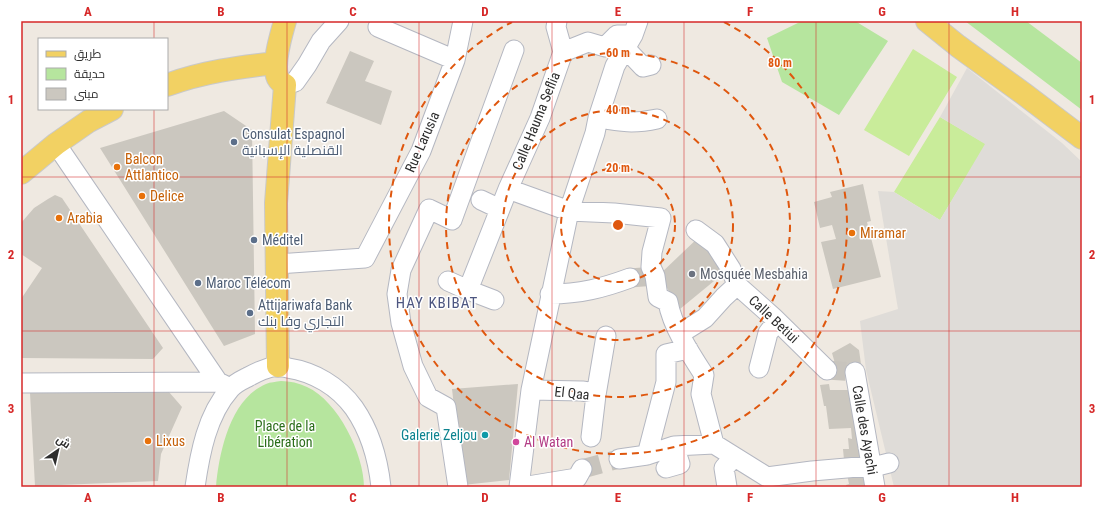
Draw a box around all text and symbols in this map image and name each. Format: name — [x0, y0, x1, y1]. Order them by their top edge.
text: A — [84, 4, 92, 19]
text: B — [217, 4, 225, 19]
text: C — [349, 4, 357, 19]
text: D — [481, 4, 489, 19]
text: E — [615, 4, 622, 19]
text: F — [747, 4, 753, 19]
text: G — [878, 4, 886, 19]
text: H — [1011, 4, 1019, 19]
legend — [38, 38, 168, 110]
text: 60 m — [606, 46, 630, 60]
text: طريق — [74, 47, 102, 61]
text: 80 m — [768, 56, 792, 70]
text: حديقة — [74, 67, 105, 81]
street label: Calle Hauma Seflia — [509, 70, 563, 172]
text: مبنى — [74, 87, 99, 101]
text: 1 — [8, 92, 14, 107]
text: 1 — [1089, 92, 1095, 107]
text: 40 m — [606, 103, 630, 117]
street label: Rue Larusia — [402, 109, 442, 175]
place label: Consulat Espagnol القنصلية الإسبانية — [242, 126, 345, 159]
marker: Consulat Espagnol القنصلية الإسبانية — [229, 137, 239, 147]
place label: Balcon Attlantico — [125, 151, 179, 183]
text: 20 m — [606, 161, 630, 175]
marker: Balcon Attlantico — [112, 162, 122, 172]
place label: Delice — [150, 188, 184, 204]
marker: Delice — [137, 191, 147, 201]
place label: Arabia — [67, 210, 103, 226]
marker: Arabia — [54, 213, 64, 223]
centre of rings — [611, 218, 625, 232]
place label: Miramar — [860, 225, 906, 241]
marker: Miramar — [847, 228, 857, 238]
place label: Méditel — [262, 232, 303, 248]
marker: Méditel — [249, 235, 259, 245]
text: 2 — [8, 247, 15, 262]
text: 2 — [1089, 247, 1096, 262]
place label: Mosquée Mesbahia — [700, 266, 808, 282]
marker: Mosquée Mesbahia — [687, 269, 697, 279]
place label: Maroc Télécom — [206, 275, 291, 291]
marker: Maroc Télécom — [193, 278, 203, 288]
street label: Calle Betiui — [746, 292, 802, 346]
district label: HAY KBIBAT — [396, 294, 478, 312]
place label: Attijariwafa Bank التجاري وفا بنك — [258, 297, 353, 333]
marker: Attijariwafa Bank التجاري وفا بنك — [245, 308, 255, 318]
street label: El Qaa — [554, 383, 590, 403]
street label: Calle des Ayachi — [849, 384, 881, 476]
text: 3 — [8, 401, 14, 416]
text: 3 — [1089, 401, 1095, 416]
park label: Place de la Libération — [255, 418, 315, 450]
place label: Galerie Zeljou — [401, 427, 477, 443]
north arrow — [38, 430, 78, 470]
marker: Galerie Zeljou — [480, 430, 490, 440]
text: ش — [54, 433, 73, 451]
place label: Lixus — [156, 433, 185, 449]
place label: Al Watan — [524, 434, 573, 450]
marker: Lixus — [143, 436, 153, 446]
marker: Al Watan — [511, 437, 521, 447]
text: A — [84, 490, 92, 505]
text: B — [217, 490, 225, 505]
text: C — [349, 490, 357, 505]
text: D — [481, 490, 489, 505]
text: E — [615, 490, 622, 505]
text: F — [747, 490, 753, 505]
text: G — [878, 490, 886, 505]
text: H — [1011, 490, 1019, 505]

